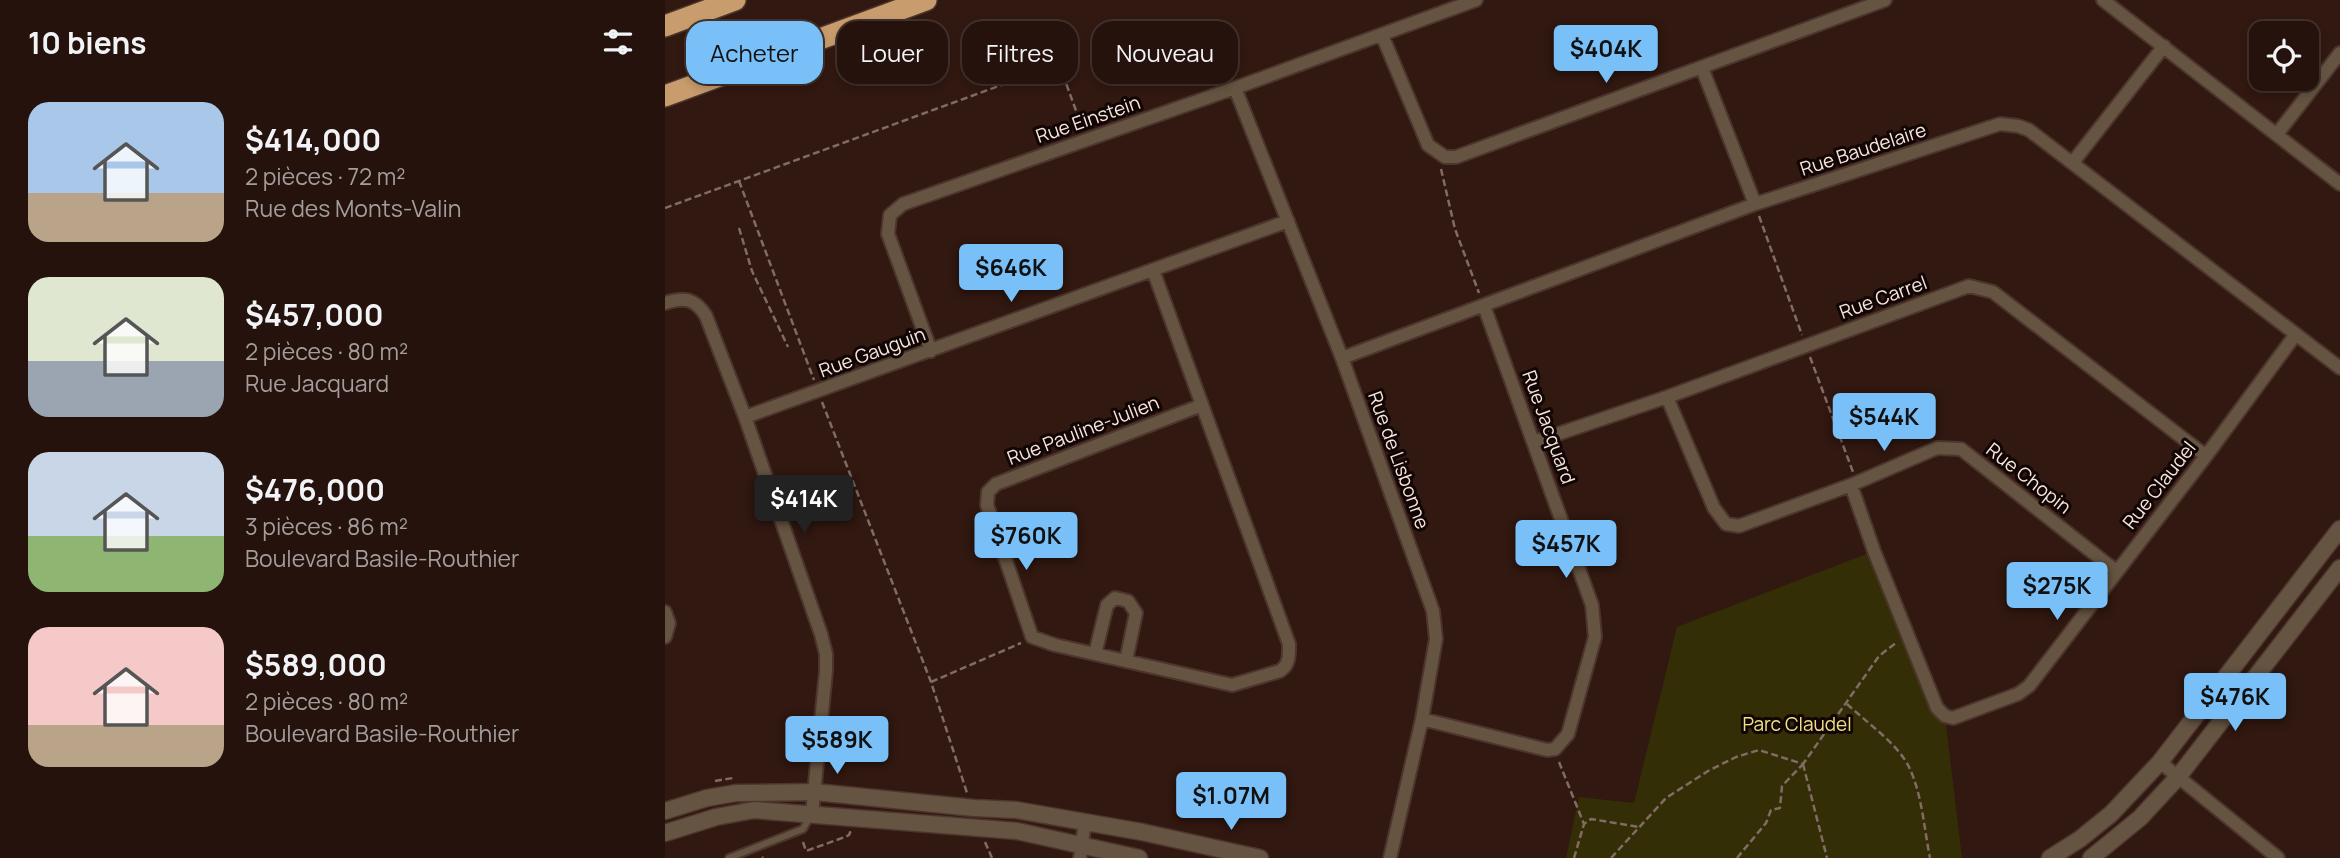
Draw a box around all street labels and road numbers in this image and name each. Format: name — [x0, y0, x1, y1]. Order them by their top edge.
street label: Rue Einstein — [1032, 89, 1144, 149]
street label: Rue Baudelaire — [1797, 116, 1929, 182]
street label: Rue Carrel — [1836, 269, 1930, 325]
street label: Rue Gauguin — [815, 321, 929, 383]
street label: Rue Jacquard — [1516, 367, 1582, 487]
street label: Rue de Lisbonne — [1362, 388, 1436, 532]
street label: Rue Pauline-Julien — [1003, 389, 1163, 471]
street label: Rue Claudel — [2116, 436, 2202, 534]
street label: Rue Chopin — [1981, 437, 2077, 519]

